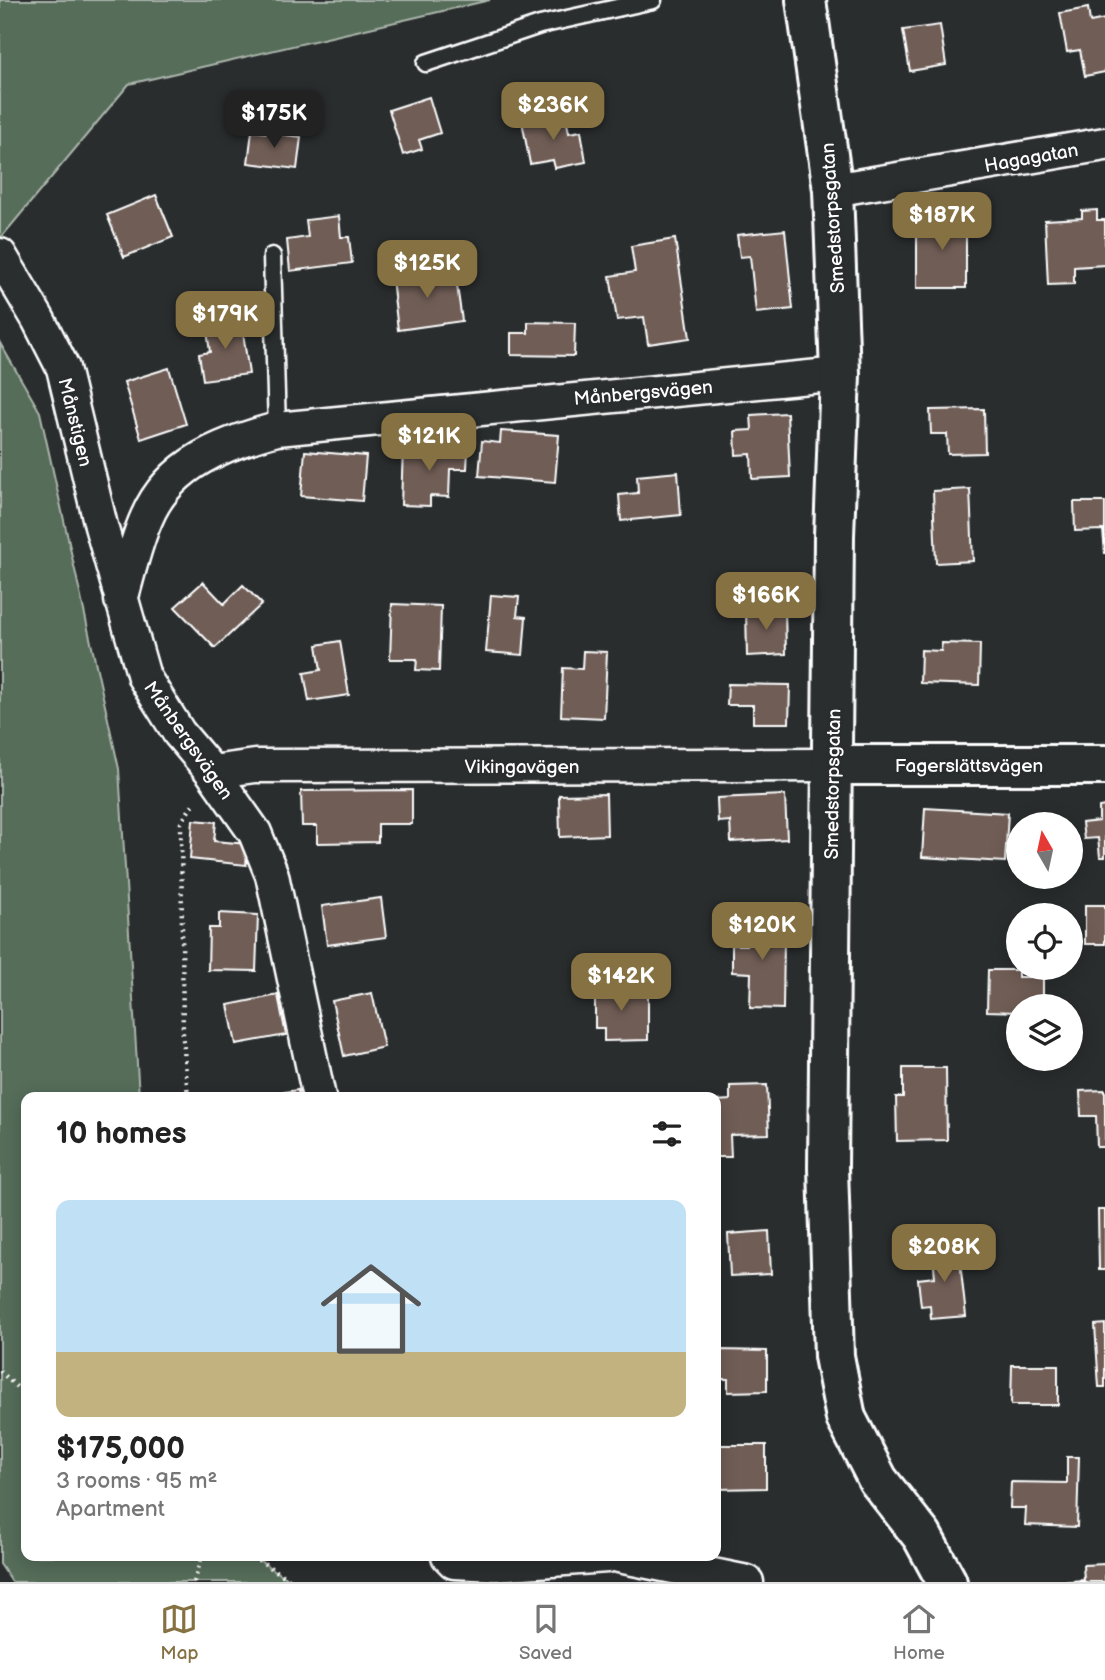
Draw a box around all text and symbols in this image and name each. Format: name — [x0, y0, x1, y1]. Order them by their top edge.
pin: $236K — [504, 82, 602, 142]
pin: $175K — [225, 90, 323, 150]
text: $236K — [517, 91, 589, 119]
text: $175K — [241, 99, 307, 127]
street label: Hagagatan — [983, 139, 1080, 178]
street label: Smedstorpsgatan — [817, 142, 850, 294]
pin: $187K — [893, 192, 991, 252]
text: $187K — [909, 201, 976, 229]
pin: $125K — [378, 240, 476, 300]
text: $125K — [393, 249, 461, 277]
pin: $179K — [176, 292, 274, 351]
text: $179K — [192, 300, 258, 328]
street label: Månstigen — [52, 376, 97, 469]
street label: Månbergsvägen — [573, 376, 714, 411]
pin: $121K — [380, 414, 478, 473]
text: $121K — [397, 422, 461, 450]
pin: $166K — [717, 572, 815, 632]
text: $166K — [732, 581, 800, 609]
street label: Månbergsvägen — [138, 677, 237, 805]
street label: Smedstorpsgatan — [821, 709, 846, 860]
street label: Fagerslättsvägen — [895, 755, 1043, 778]
street label: Vikingavägen — [464, 756, 580, 779]
north arrow — [1006, 812, 1083, 889]
map controls — [1006, 812, 1083, 1071]
pin: $120K — [713, 902, 811, 962]
button: locate — [1006, 903, 1083, 980]
text: $120K — [728, 911, 796, 939]
pin: $142K — [572, 954, 670, 1013]
text: $142K — [587, 962, 655, 990]
button: layers — [1006, 994, 1083, 1071]
icon: filters — [648, 1115, 686, 1153]
text: 10 homes — [56, 1116, 187, 1152]
pin: $208K — [895, 1224, 993, 1284]
text: $208K — [908, 1233, 980, 1261]
icon: home — [308, 1246, 434, 1372]
text: $175,000 — [56, 1431, 185, 1467]
text: 3 rooms · 95 m² — [56, 1467, 217, 1495]
text: Apartment — [56, 1495, 165, 1523]
tab: Map — [160, 1600, 198, 1665]
tab: Saved — [519, 1600, 572, 1665]
tab: Home — [893, 1600, 945, 1665]

